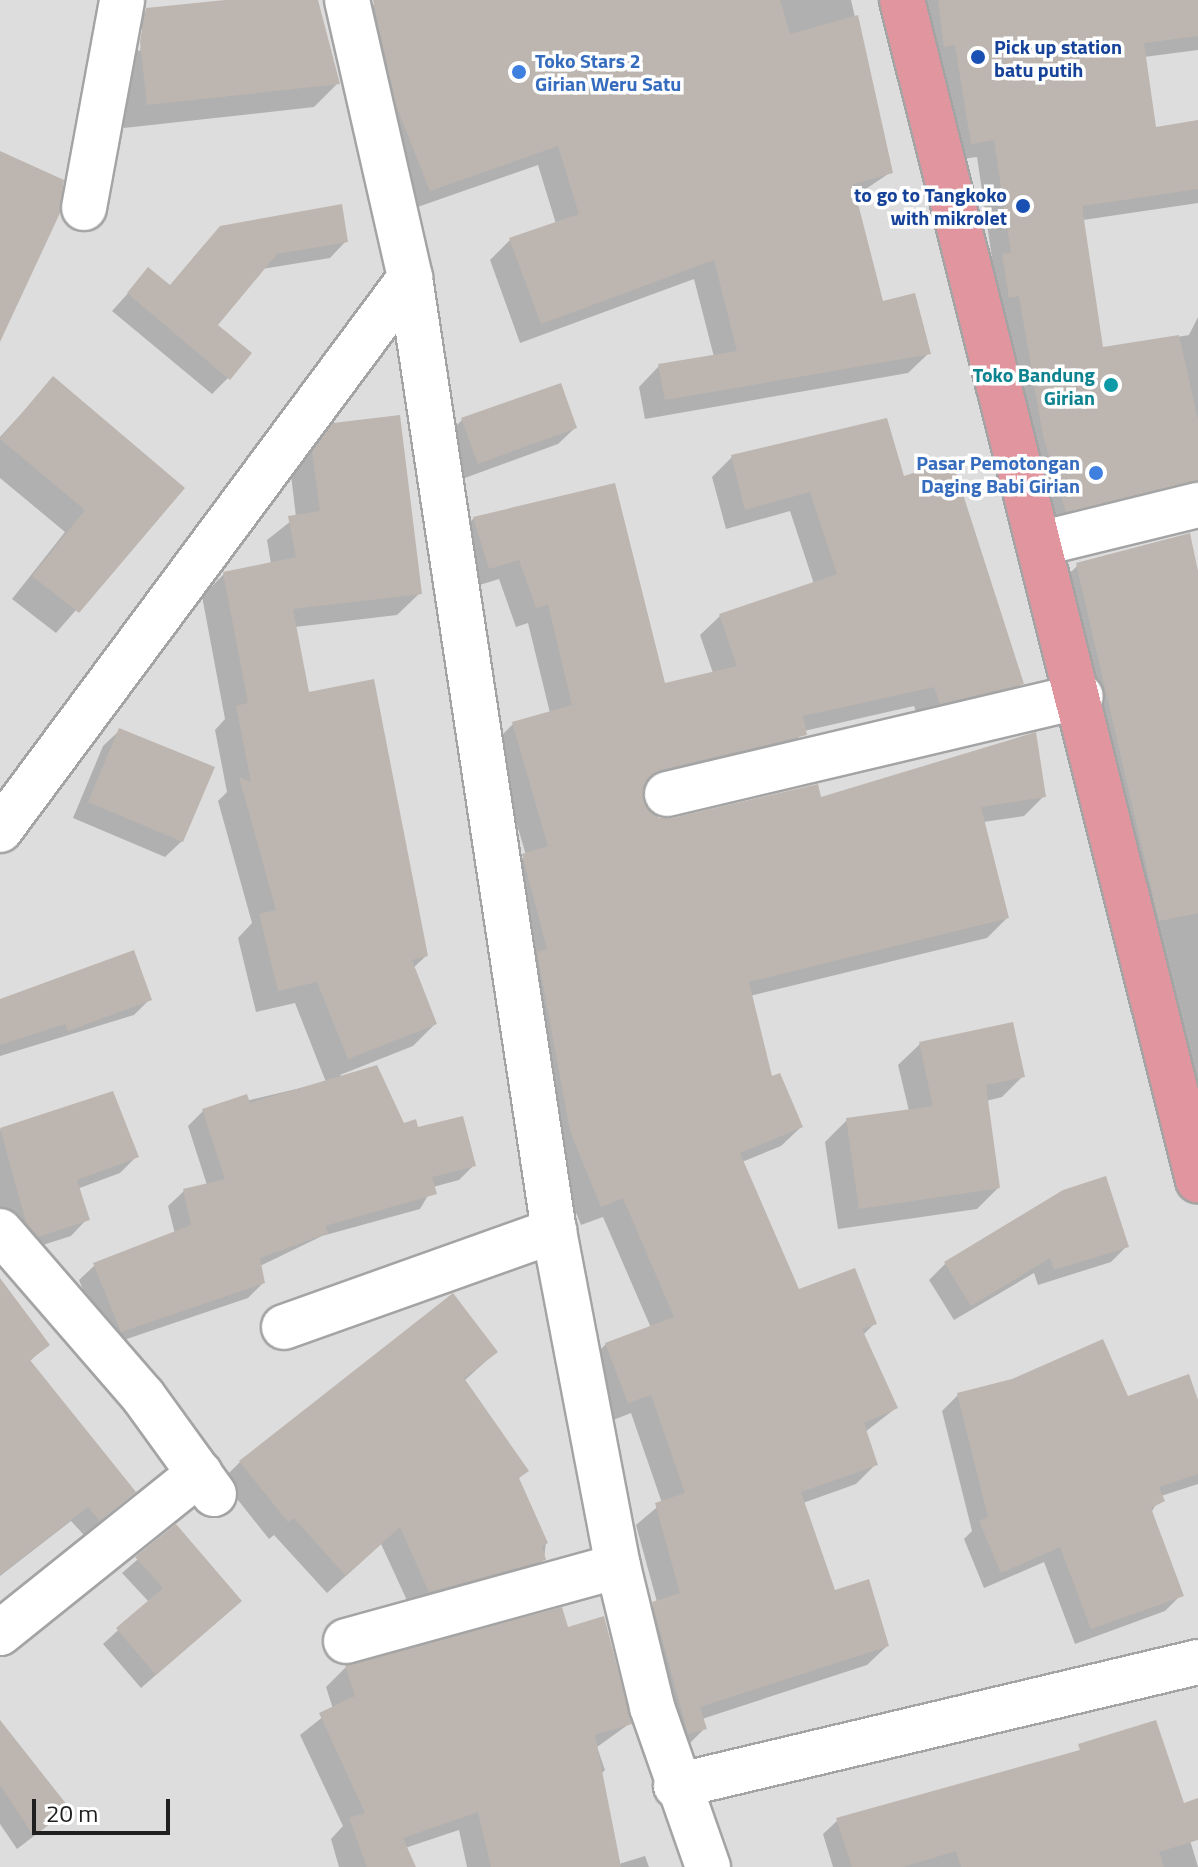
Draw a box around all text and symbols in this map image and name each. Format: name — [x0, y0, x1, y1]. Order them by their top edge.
place label: Pick up station batu putih — [994, 34, 1122, 81]
place label: Toko Stars 2 Girian Weru Satu — [535, 48, 681, 95]
marker: Pick up station batu putih — [969, 48, 987, 66]
marker: Toko Stars 2 Girian Weru Satu — [510, 63, 528, 81]
place label: to go to Tangkoko with mikrolet — [854, 182, 1007, 229]
marker: to go to Tangkoko with mikrolet — [1014, 197, 1032, 215]
place label: Toko Bandung Girian — [973, 362, 1095, 409]
marker: Toko Bandung Girian — [1102, 376, 1120, 394]
place label: Pasar Pemotongan Daging Babi Girian — [916, 450, 1080, 497]
marker: Pasar Pemotongan Daging Babi Girian — [1087, 464, 1105, 482]
scale bar — [36, 1783, 174, 1833]
text: 20 m — [46, 1795, 98, 1831]

